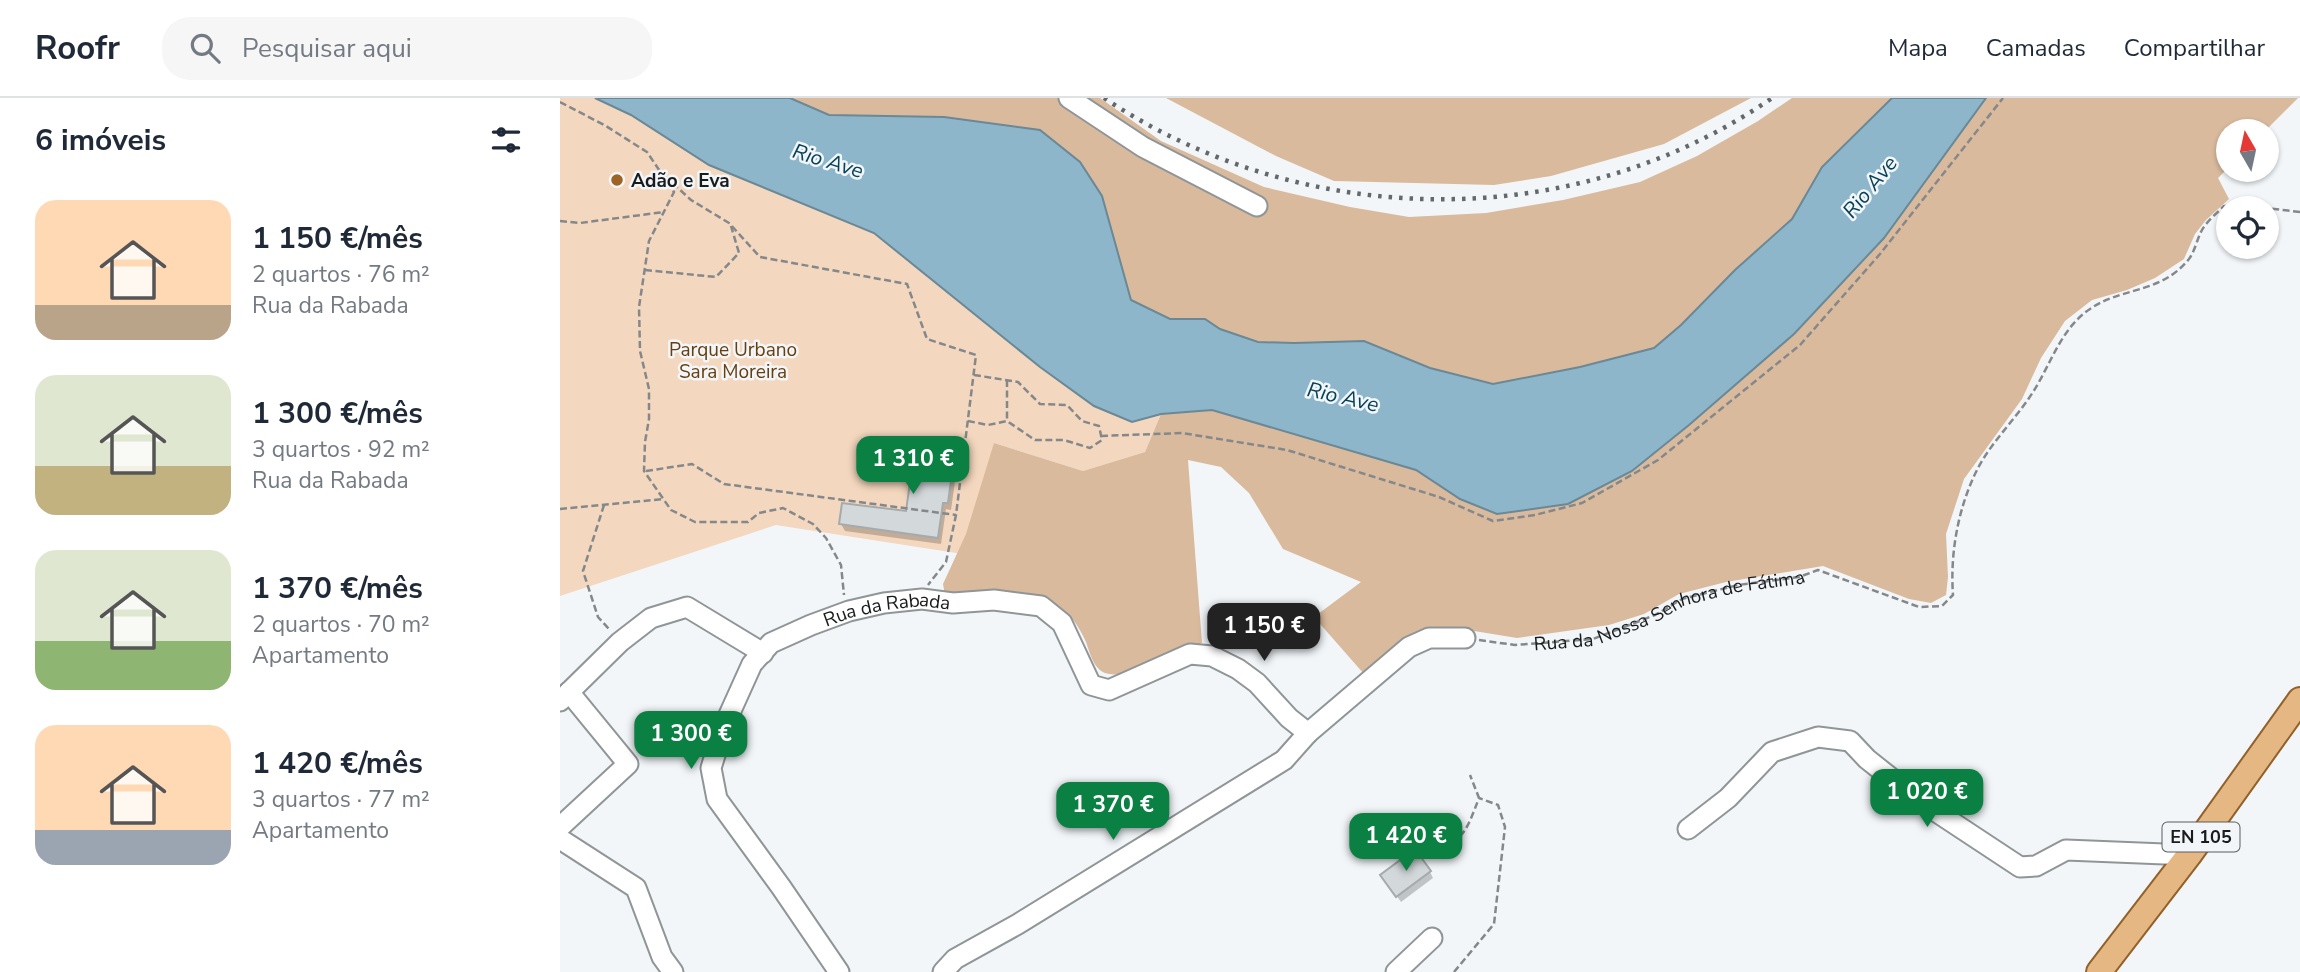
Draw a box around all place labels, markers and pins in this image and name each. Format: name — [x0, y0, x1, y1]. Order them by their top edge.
place label: Adão e Eva — [631, 168, 730, 194]
marker: Adão e Eva — [609, 172, 625, 188]
pin: 1 310 € — [848, 436, 978, 496]
pin: 1 150 € — [1199, 603, 1329, 663]
pin: 1 300 € — [626, 712, 756, 771]
pin: 1 020 € — [1862, 770, 1992, 829]
pin: 1 370 € — [1048, 782, 1178, 842]
pin: 1 420 € — [1341, 814, 1471, 873]

